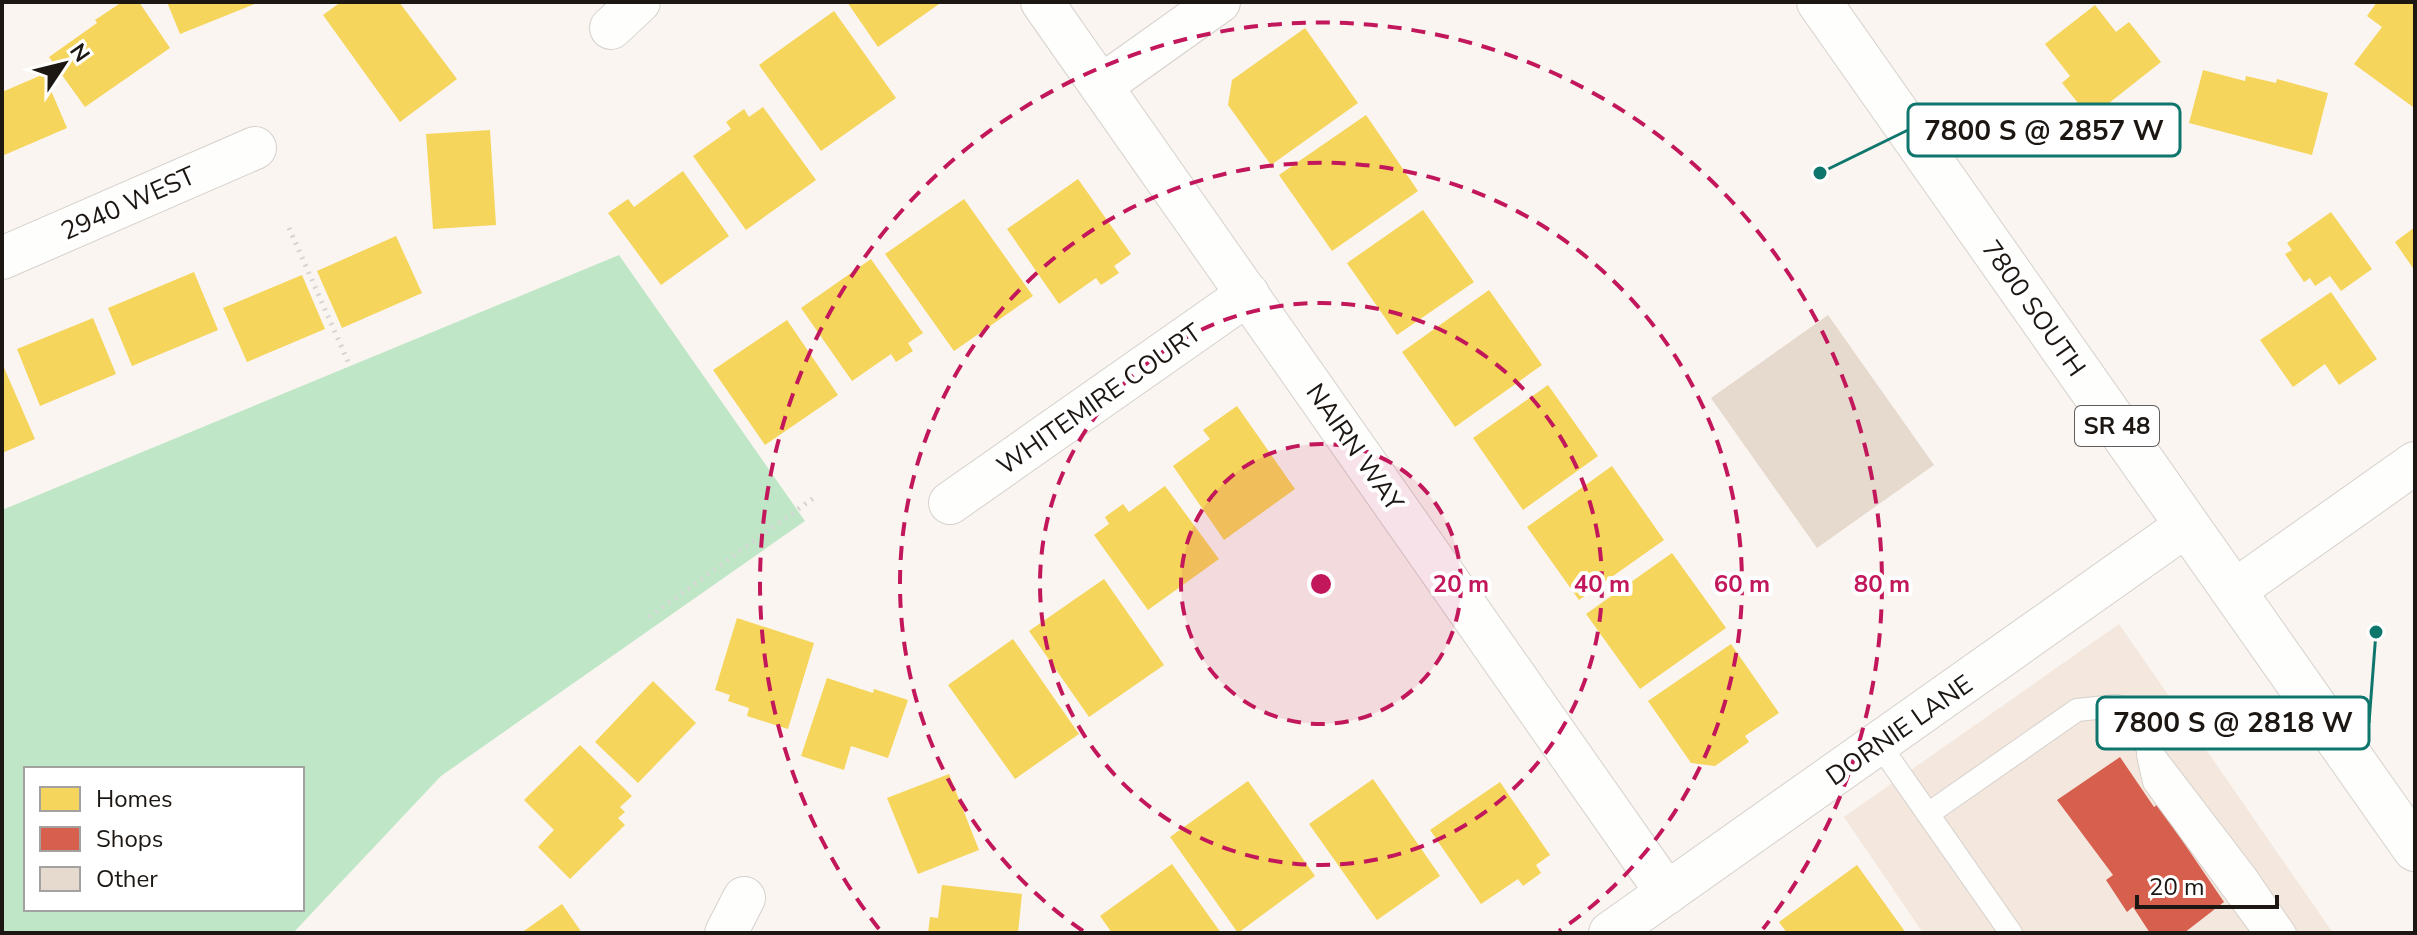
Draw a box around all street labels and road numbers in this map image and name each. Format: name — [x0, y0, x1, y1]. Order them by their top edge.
street label: 2940 WEST — [55, 158, 201, 249]
street label: 7800 SOUTH — [1974, 233, 2094, 384]
street label: WHITEMIRE COURT — [990, 315, 1209, 483]
street label: NAIRN WAY — [1298, 377, 1412, 518]
road number: SR 48 — [2075, 406, 2159, 446]
street label: DORNIE LANE — [1819, 667, 1979, 794]

